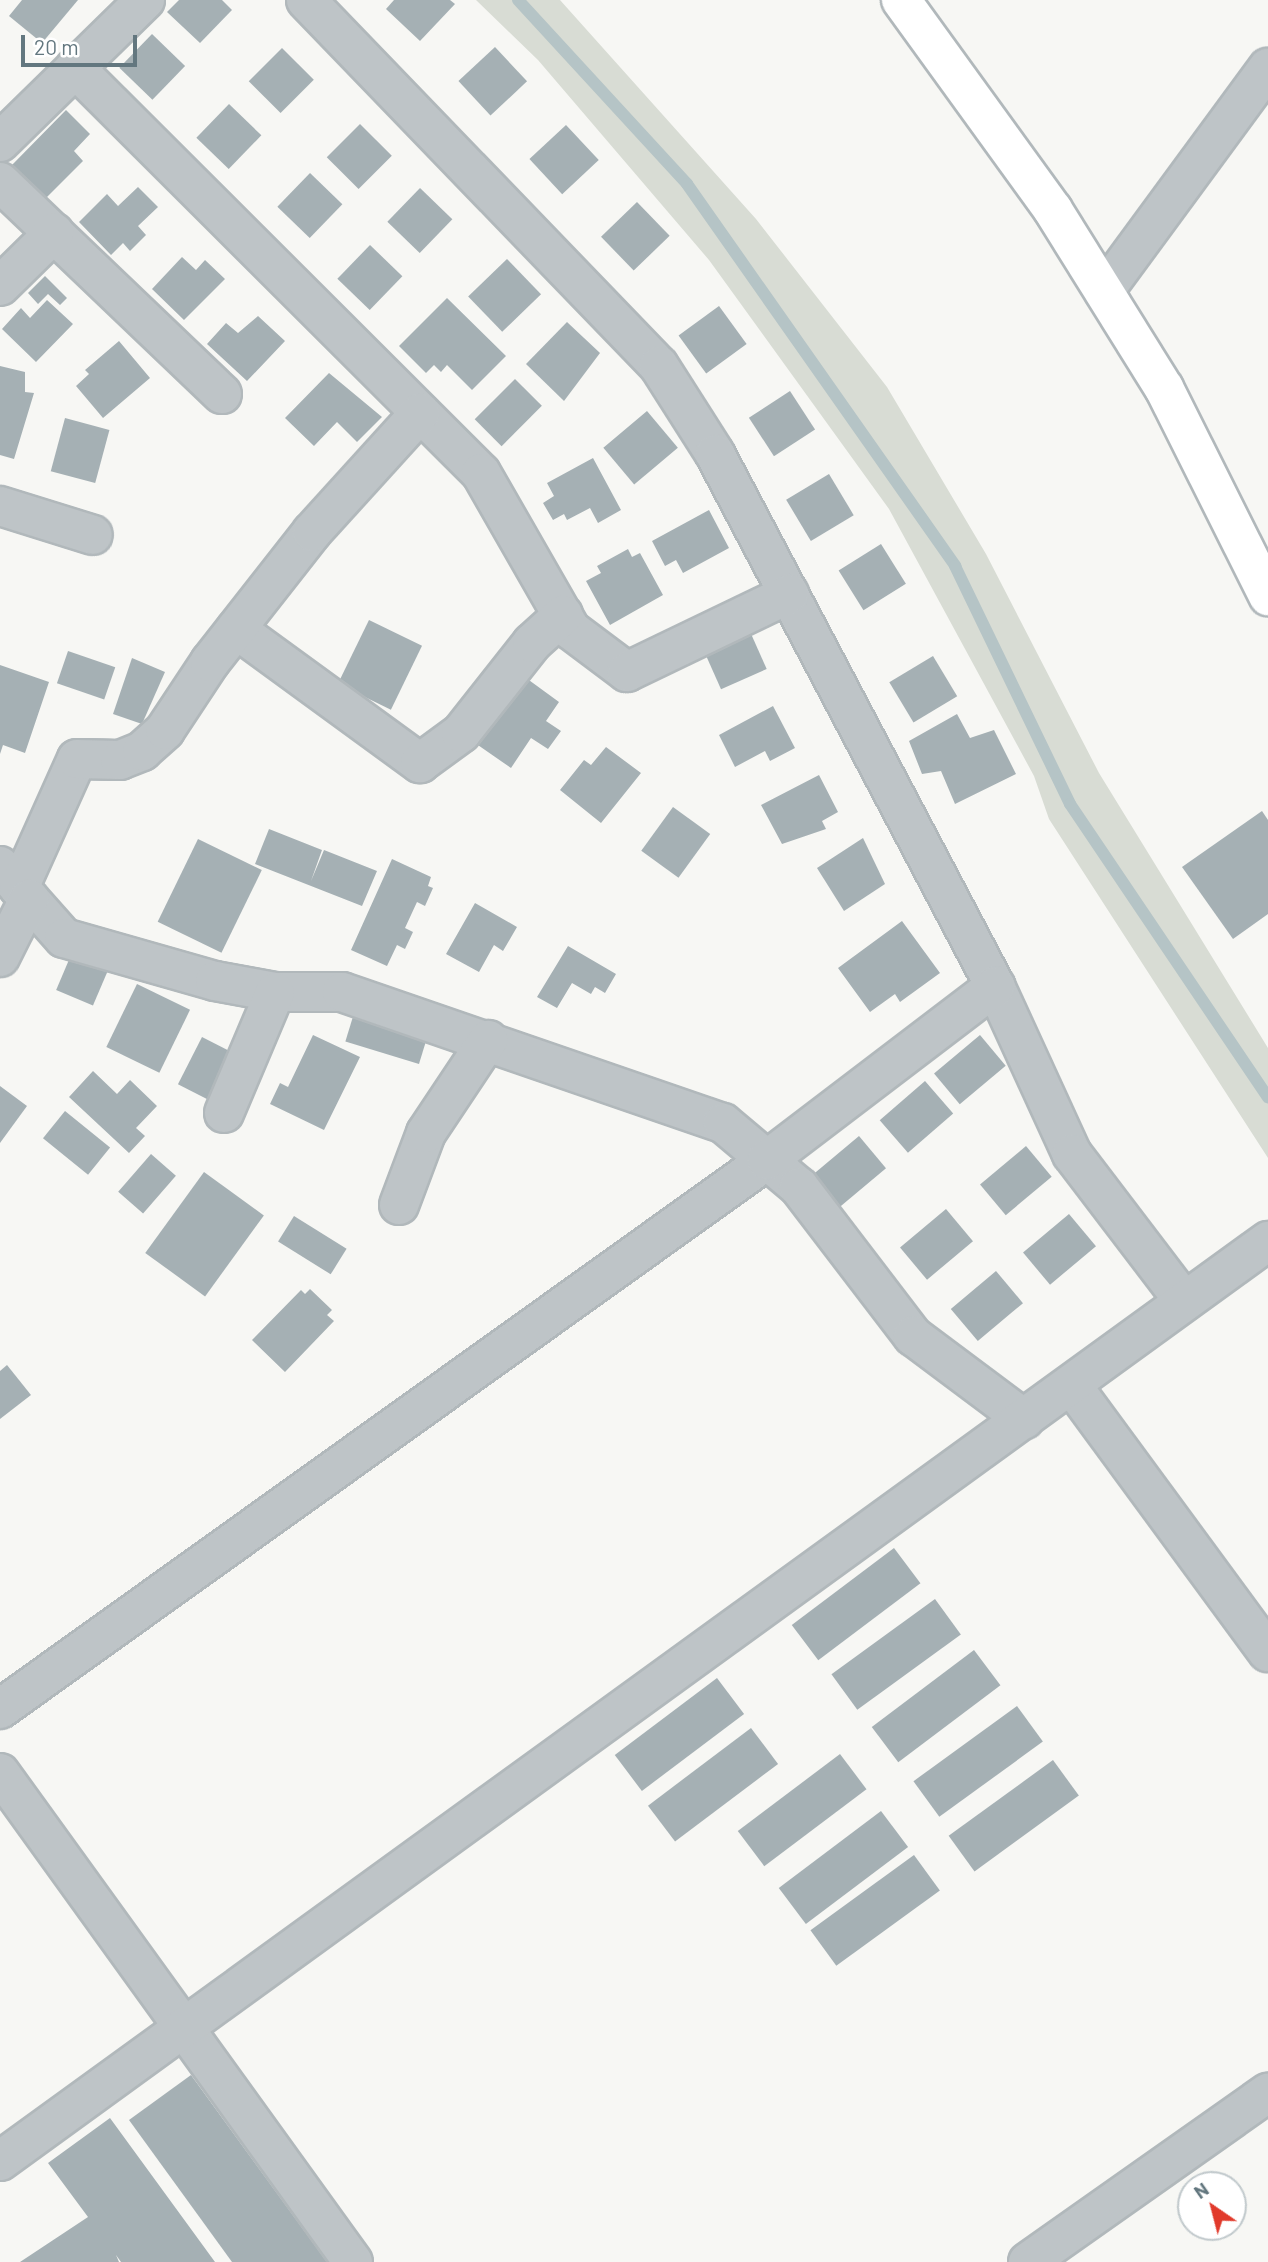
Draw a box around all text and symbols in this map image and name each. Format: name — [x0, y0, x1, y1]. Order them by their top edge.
scale bar — [24, 21, 140, 65]
text: 20 m — [34, 34, 79, 59]
north arrow — [1177, 2171, 1247, 2241]
text: N — [1189, 2177, 1213, 2203]

